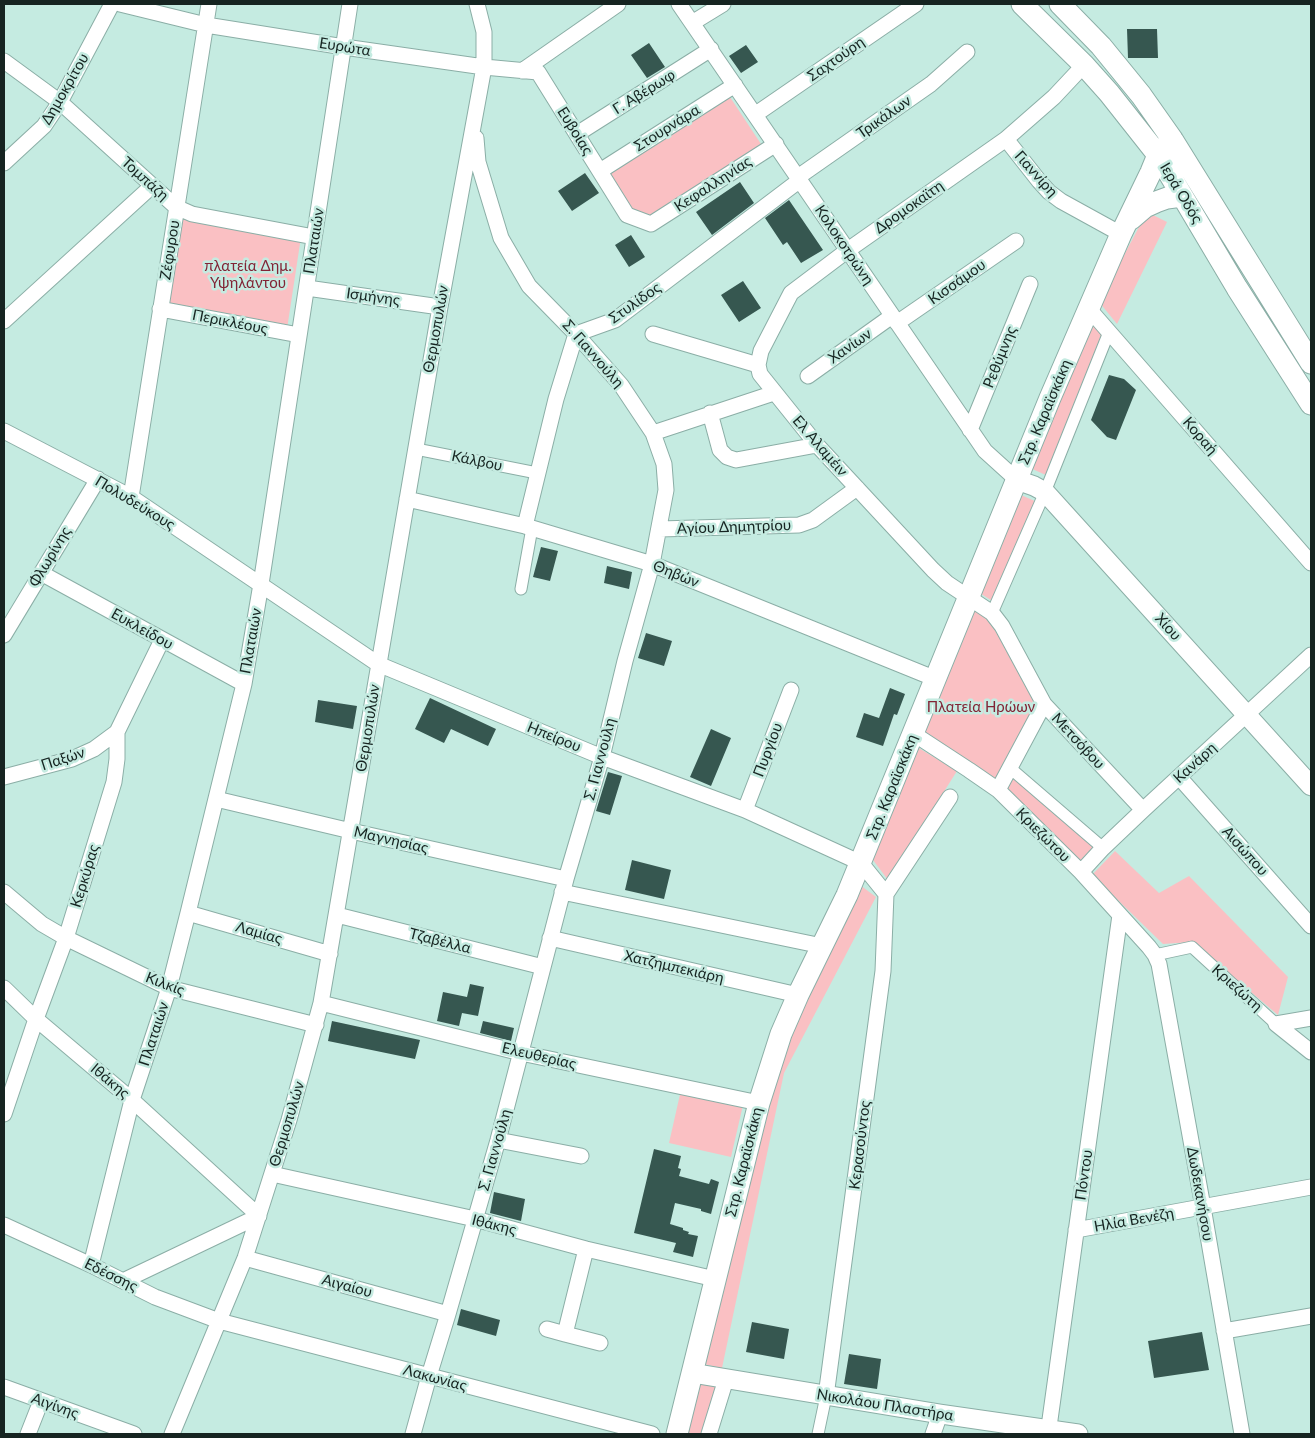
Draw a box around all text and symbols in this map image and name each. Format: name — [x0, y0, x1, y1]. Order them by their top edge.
street label: Σαχτούρη — [804, 33, 868, 85]
street label: Ευρώτα — [318, 34, 372, 60]
street label: Δημοκρίτου — [37, 50, 93, 128]
street label: Γ. Αβέρωφ — [609, 66, 679, 118]
street label: Τρικάλων — [853, 92, 915, 142]
street label: Στουρνάρα — [631, 101, 703, 155]
street label: Ευβοίας — [553, 104, 597, 158]
street label: Γιαννίρη — [1011, 147, 1061, 201]
street label: Κεφαλληνίας — [671, 152, 755, 216]
street label: Τομπάζη — [118, 153, 172, 205]
street label: Ιερά Οδός — [1156, 159, 1206, 227]
street label: Δρομοκαϊτη — [871, 177, 947, 237]
street label: Κολοκοτρώνη — [811, 202, 877, 288]
street label: Πλαταιών — [300, 207, 328, 275]
street label: Ζέφυρου — [156, 219, 184, 281]
street label: Κισσάμου — [925, 256, 989, 308]
park label: πλατεία Δημ. Υψηλάντου — [204, 257, 292, 292]
street label: Στυλίδος — [606, 279, 664, 327]
street label: Ισμήνης — [345, 284, 401, 310]
street label: Θερμοπυλών — [419, 284, 453, 374]
street label: Περικλέους — [191, 306, 269, 338]
street label: Σ. Γιαννούλη — [559, 316, 627, 392]
street label: Ρεθύμνης — [980, 324, 1020, 390]
street label: Χανίων — [825, 325, 875, 367]
street label: Στρ. Καραϊσκάκη — [1015, 357, 1075, 467]
street label: Ελ Αλαμέιν — [789, 412, 851, 480]
street label: Κοραή — [1179, 414, 1221, 458]
street label: Κάλβου — [450, 447, 504, 475]
street label: Πολυδεύκους — [92, 472, 178, 534]
street label: Αγίου Δημητρίου — [677, 516, 791, 538]
street label: Φλωρίνης — [25, 524, 75, 590]
street label: Θηβών — [650, 557, 702, 591]
street label: Ευκλείδου — [108, 605, 176, 653]
street label: Πλαταιών — [236, 607, 266, 675]
street label: Χίου — [1151, 610, 1185, 644]
street label: Θερμοπυλών — [352, 683, 384, 773]
park label: Πλατεία Ηρώων — [927, 698, 1035, 716]
street label: Μετσόβου — [1048, 709, 1108, 773]
street label: Σ. Γιαννούλη — [580, 716, 620, 802]
street label: Ηπείρου — [524, 718, 584, 756]
street label: Πυργίου — [749, 720, 787, 780]
street label: Στρ. Καραϊσκάκη — [863, 732, 921, 842]
street label: Κανάρη — [1170, 739, 1220, 787]
street label: Παξών — [39, 743, 87, 775]
street label: Κριεζώτου — [1012, 804, 1074, 866]
street label: Μαγνησίας — [352, 823, 430, 857]
street label: Αισώπου — [1218, 823, 1272, 879]
street label: Κερκύρας — [67, 842, 103, 910]
street label: Λαμίας — [234, 918, 284, 948]
street label: Τζαβέλλα — [407, 925, 473, 957]
street label: Χατζημπεκιάρη — [622, 947, 726, 987]
street label: Κριεζώτη — [1208, 961, 1266, 1015]
street label: Κιλκίς — [143, 968, 187, 1000]
street label: Πλαταιών — [135, 1000, 173, 1068]
street label: Ελευθερίας — [500, 1039, 578, 1073]
street label: Ιθάκης — [87, 1060, 133, 1102]
street label: Θερμοπυλών — [265, 1079, 309, 1169]
street label: Κερασούντος — [846, 1100, 874, 1190]
street label: Στρ. Καραϊσκάκη — [722, 1105, 766, 1219]
street label: Σ. Γιαννούλη — [475, 1107, 515, 1193]
street label: Δωδεκανήσου — [1183, 1146, 1217, 1242]
street label: Πόντου — [1072, 1149, 1096, 1201]
street label: Ηλία Βενέζη — [1093, 1204, 1175, 1236]
street label: Ιθάκης — [470, 1211, 518, 1239]
street label: Εδέσσης — [81, 1254, 141, 1296]
street label: Αιγαίου — [320, 1271, 374, 1301]
street label: Λακωνίας — [401, 1361, 469, 1395]
street label: Νικολάου Πλαστήρα — [815, 1385, 955, 1425]
street label: Αιγίνης — [29, 1389, 81, 1423]

